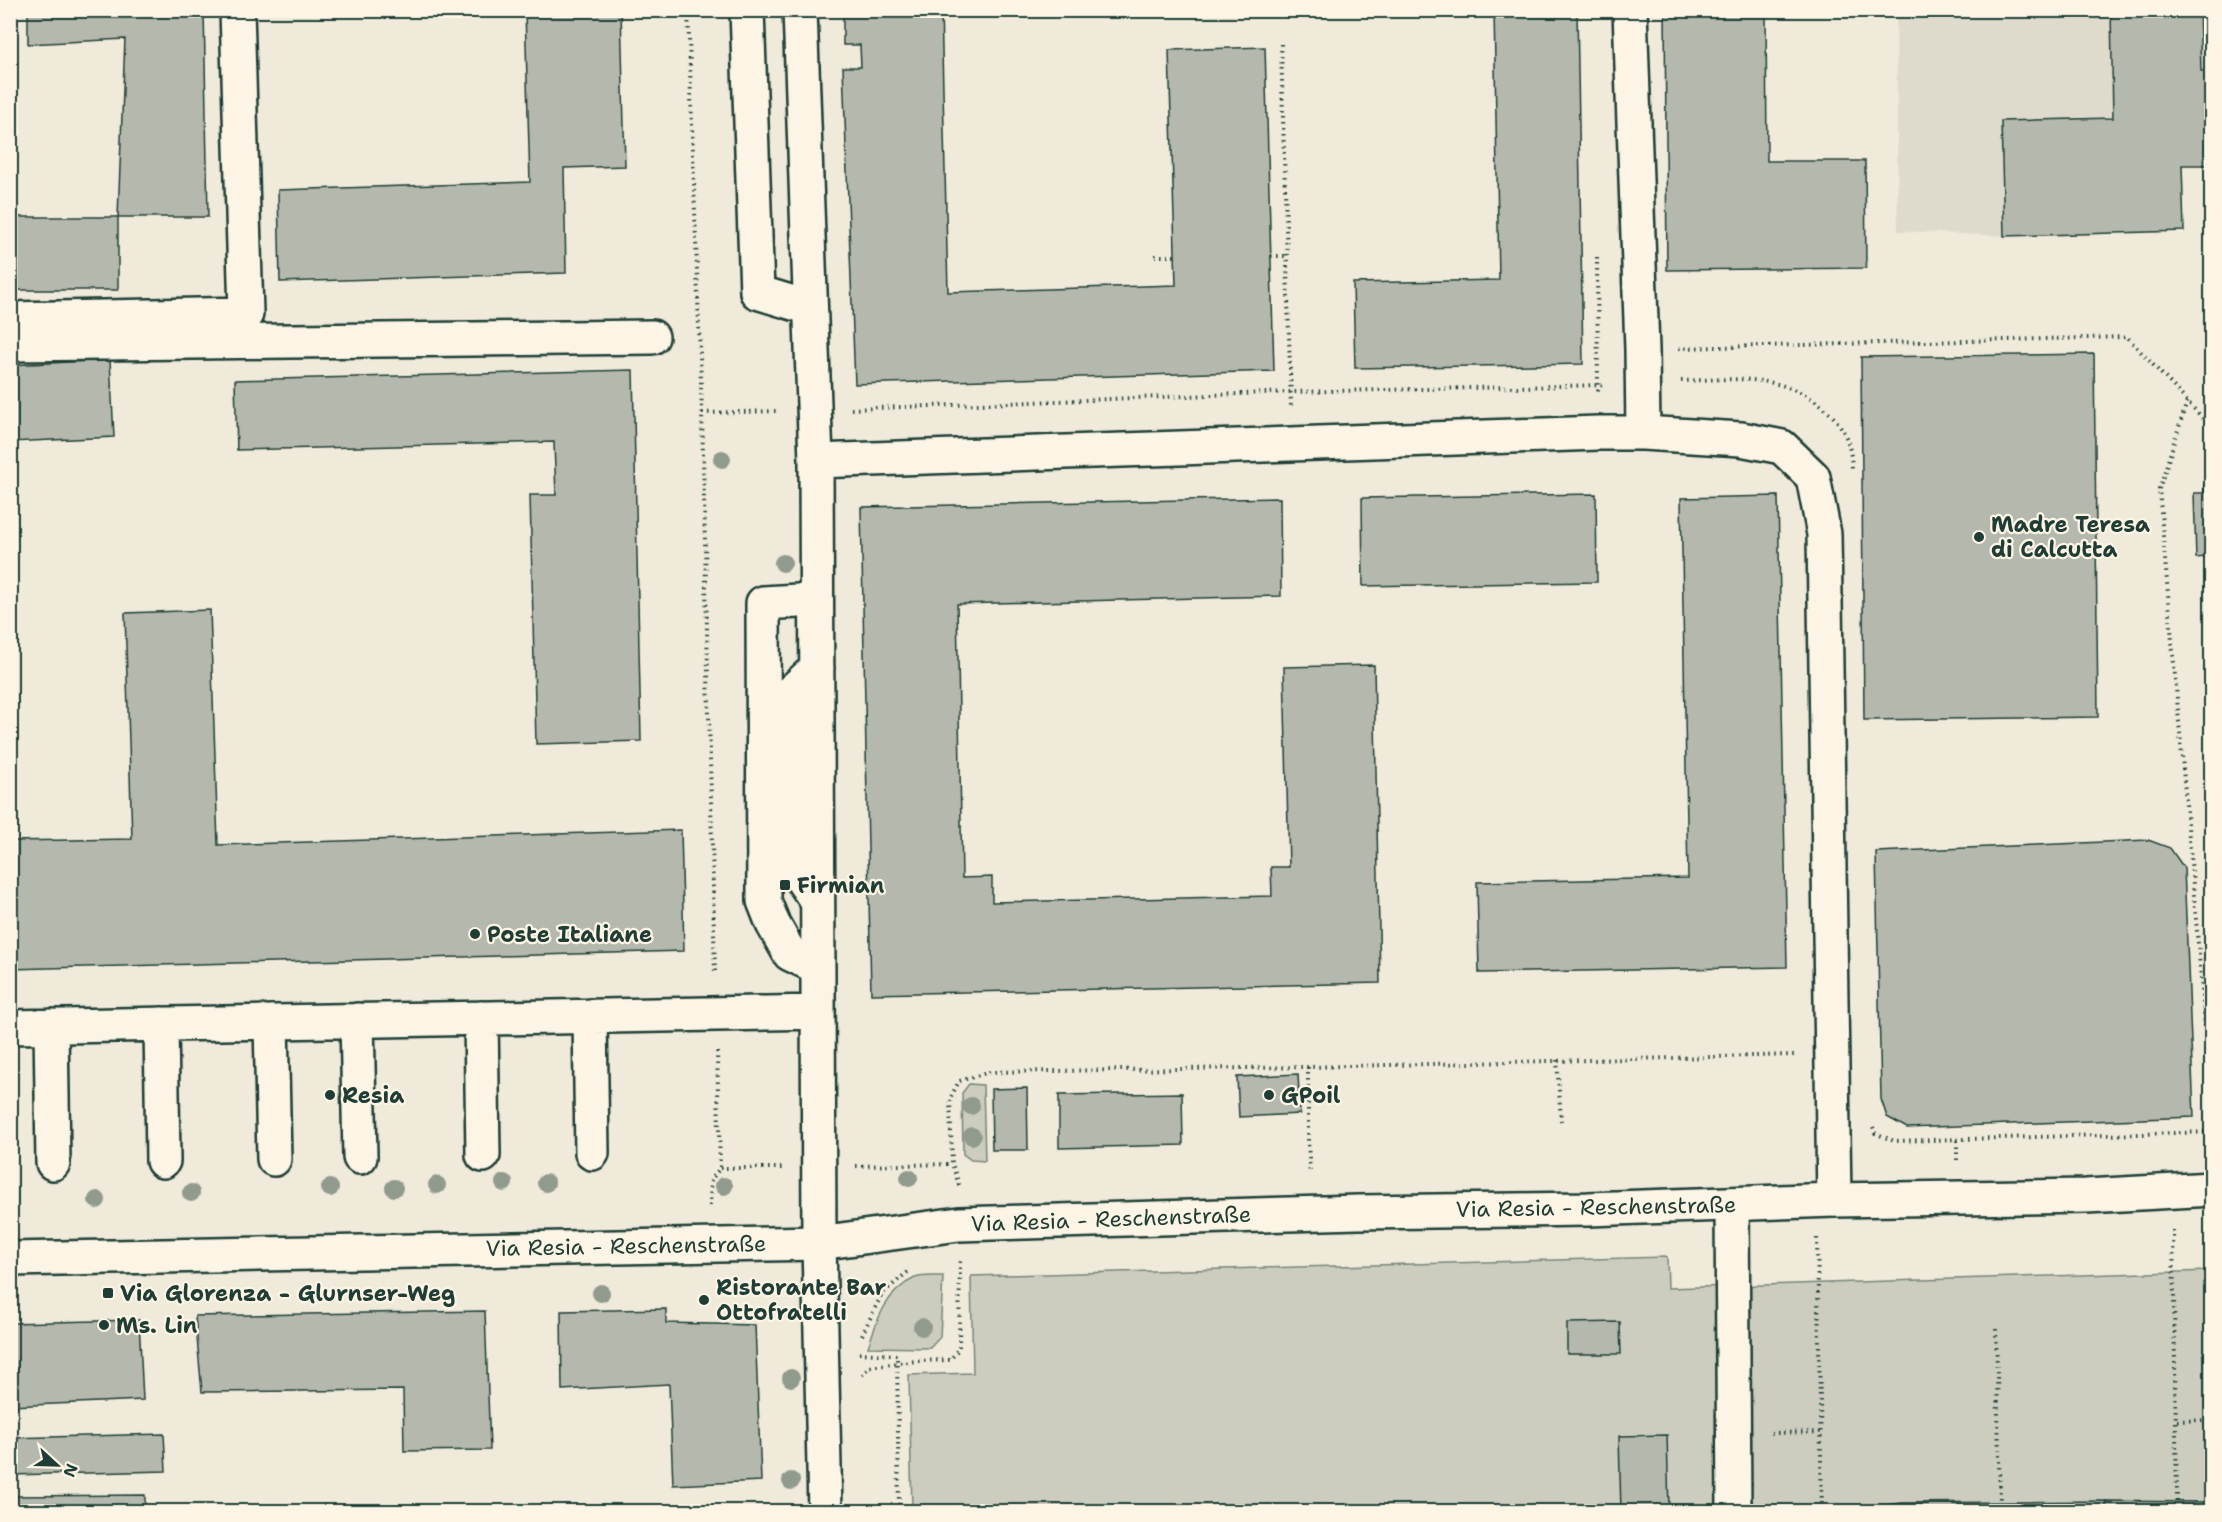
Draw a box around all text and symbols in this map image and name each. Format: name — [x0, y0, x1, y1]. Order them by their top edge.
place label: Madre Teresa di Calcutta — [1991, 510, 2150, 564]
marker: Madre Teresa di Calcutta — [1972, 530, 1986, 544]
place label: Firmian — [797, 871, 885, 900]
marker: Firmian — [778, 878, 792, 892]
place label: Poste Italiane — [487, 920, 652, 949]
marker: Poste Italiane — [468, 927, 482, 941]
place label: Resia — [342, 1081, 404, 1110]
place label: GPoil — [1281, 1081, 1341, 1110]
marker: Resia — [323, 1088, 337, 1102]
marker: GPoil — [1262, 1088, 1276, 1102]
street label: Via Resia - Reschenstraße — [1455, 1190, 1737, 1224]
street label: Via Resia - Reschenstraße — [970, 1200, 1252, 1238]
street label: Via Resia - Reschenstraße — [485, 1229, 767, 1263]
place label: Ristorante Bar Ottofratelli — [716, 1273, 886, 1327]
place label: Via Glorenza - Glurnser-Weg — [120, 1279, 455, 1308]
marker: Via Glorenza - Glurnser-Weg — [101, 1286, 115, 1300]
marker: Ristorante Bar Ottofratelli — [697, 1293, 711, 1307]
place label: Ms. Lin — [116, 1311, 198, 1340]
marker: Ms. Lin — [97, 1318, 111, 1332]
north arrow — [27, 1435, 87, 1495]
text: N — [58, 1461, 83, 1480]

